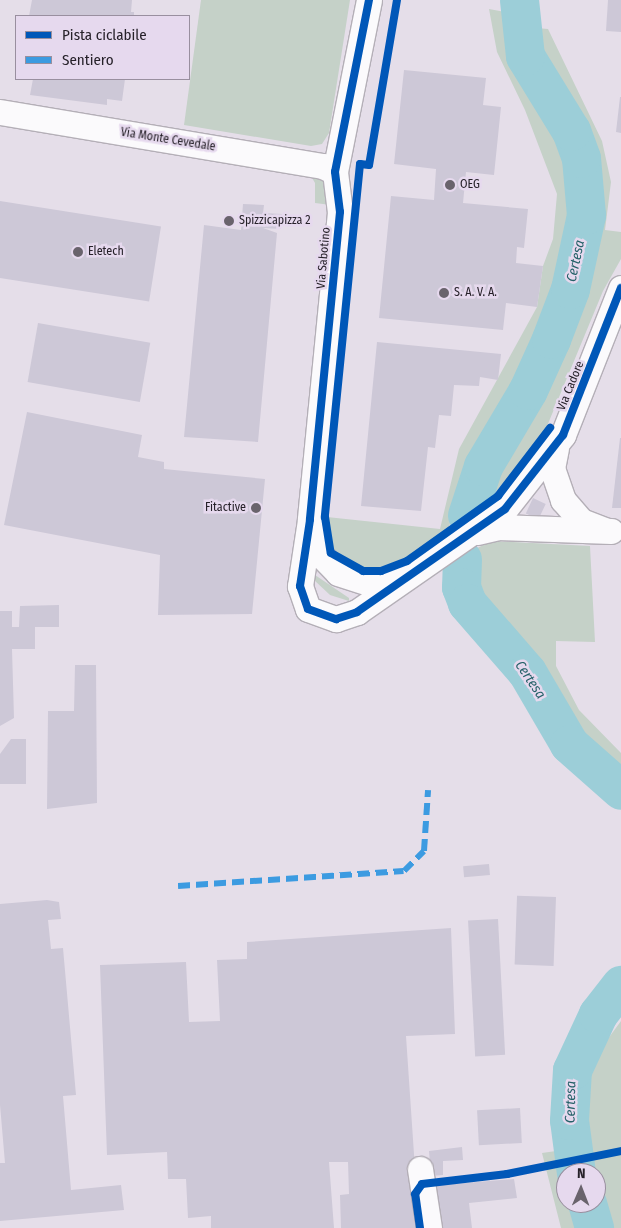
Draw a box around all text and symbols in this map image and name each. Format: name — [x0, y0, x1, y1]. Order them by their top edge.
legend — [15, 15, 190, 80]
text: Pista ciclabile — [62, 26, 147, 44]
text: Sentiero — [62, 51, 114, 69]
street label: Via Monte Cevedale — [120, 125, 216, 155]
place label: OEG — [460, 178, 480, 192]
marker: OEG — [444, 179, 456, 191]
place label: Spizzicapizza 2 — [239, 214, 310, 228]
marker: Spizzicapizza 2 — [223, 215, 235, 227]
street label: Via Sabotino — [314, 227, 334, 289]
water label: Certesa — [563, 239, 589, 283]
place label: Eletech — [88, 245, 124, 259]
marker: Eletech — [72, 246, 84, 258]
place label: S. A. V. A. — [454, 286, 497, 300]
marker: S. A. V. A. — [438, 287, 450, 299]
street label: Via Cadore — [555, 359, 587, 413]
place label: Fitactive — [205, 501, 246, 515]
marker: Fitactive — [250, 502, 262, 514]
water label: Certesa — [511, 658, 549, 702]
water label: Certesa — [562, 1081, 580, 1123]
north arrow — [556, 1163, 606, 1213]
text: N — [577, 1165, 586, 1182]

